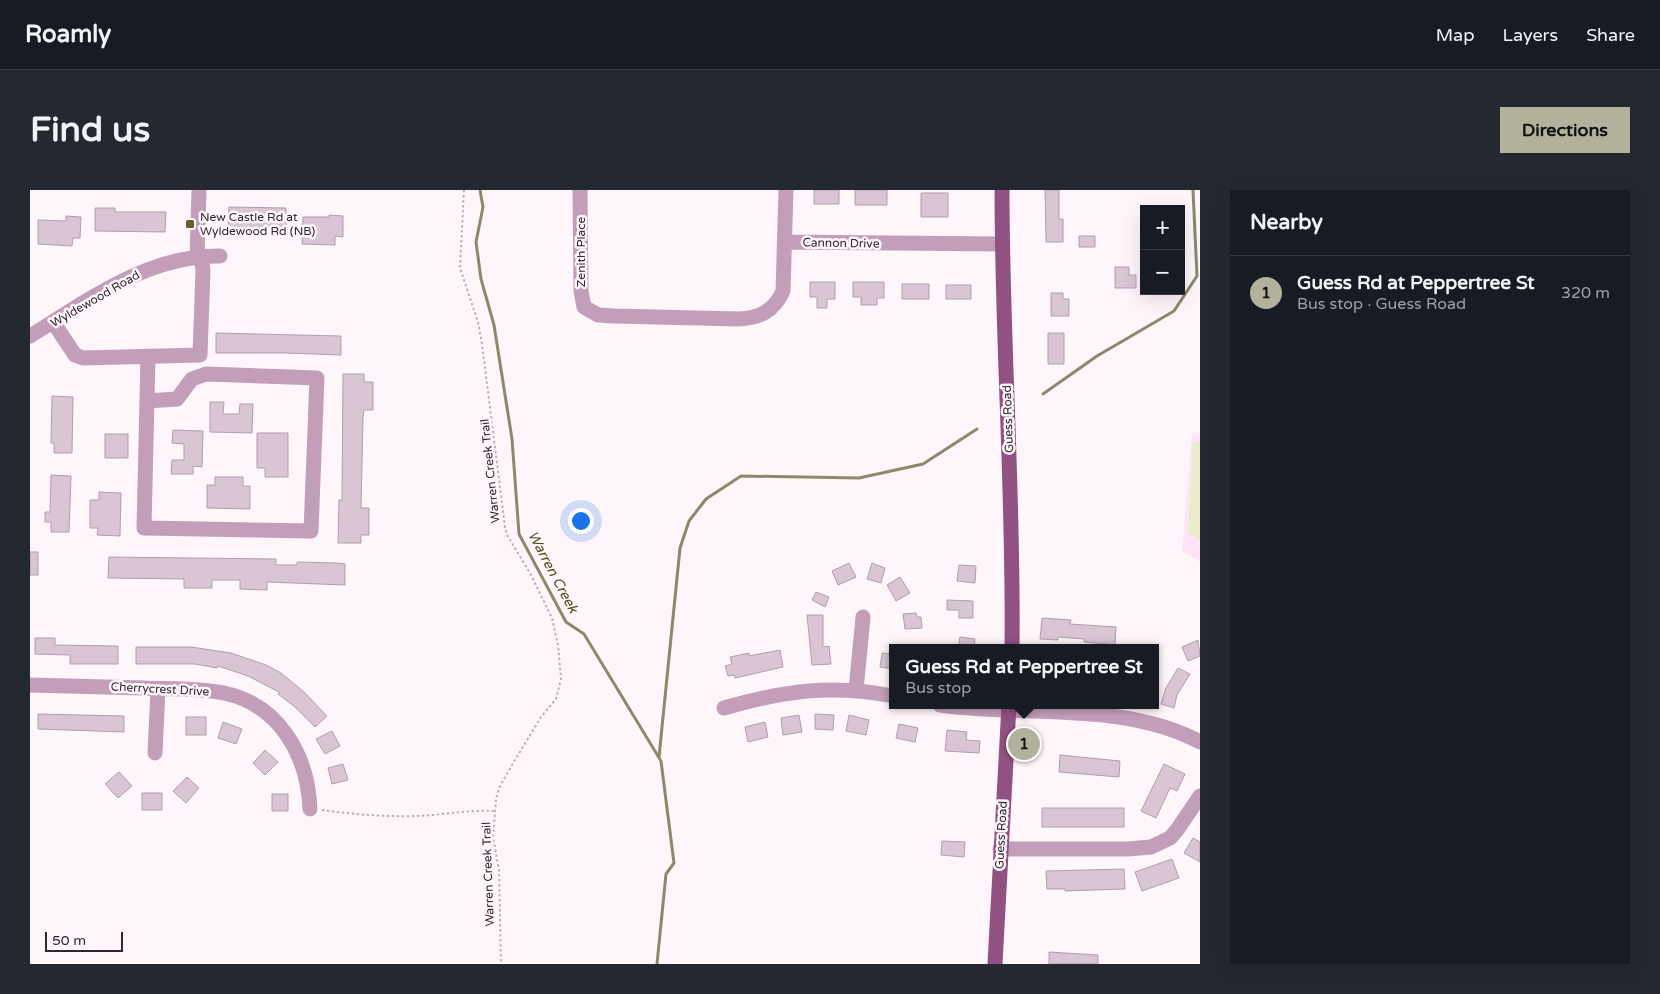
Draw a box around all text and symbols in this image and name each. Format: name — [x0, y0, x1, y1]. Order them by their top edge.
text: Roamly — [25, 20, 111, 49]
text: Map — [1436, 24, 1475, 46]
text: Layers — [1503, 24, 1558, 46]
text: Share — [1586, 24, 1635, 46]
button: Directions — [1500, 107, 1630, 153]
text: Find us — [30, 109, 150, 151]
map controls — [1140, 205, 1185, 295]
button: + — [1140, 205, 1185, 250]
place label: New Castle Rd at Wyldewood Rd (NB) — [200, 210, 315, 238]
text: Nearby — [1250, 210, 1323, 235]
street label: Zenith Place — [574, 216, 588, 287]
marker: New Castle Rd at Wyldewood Rd (NB) — [184, 218, 196, 230]
street label: Cannon Drive — [802, 235, 880, 251]
button: − — [1140, 250, 1185, 295]
street label: Wyldewood Road — [48, 268, 142, 330]
text: Guess Rd at Peppertree St — [1297, 272, 1535, 294]
text: 1 — [1261, 283, 1271, 303]
text: 320 m — [1561, 283, 1610, 303]
text: Bus stop · Guess Road — [1297, 294, 1466, 314]
street label: Guess Road — [1000, 385, 1016, 453]
street label: Warren Creek Trail — [478, 418, 502, 524]
your location — [568, 508, 594, 534]
water label: Warren Creek — [524, 528, 582, 617]
popup — [889, 644, 1159, 709]
text: Guess Rd at Peppertree St — [905, 656, 1143, 678]
text: Bus stop — [905, 678, 971, 698]
street label: Cherrycrest Drive — [110, 679, 210, 699]
pin: 1 — [1008, 725, 1040, 763]
street label: Guess Road — [992, 801, 1010, 869]
street label: Warren Creek Trail — [479, 822, 497, 926]
scale bar — [45, 929, 122, 952]
text: 50 m — [52, 932, 86, 949]

